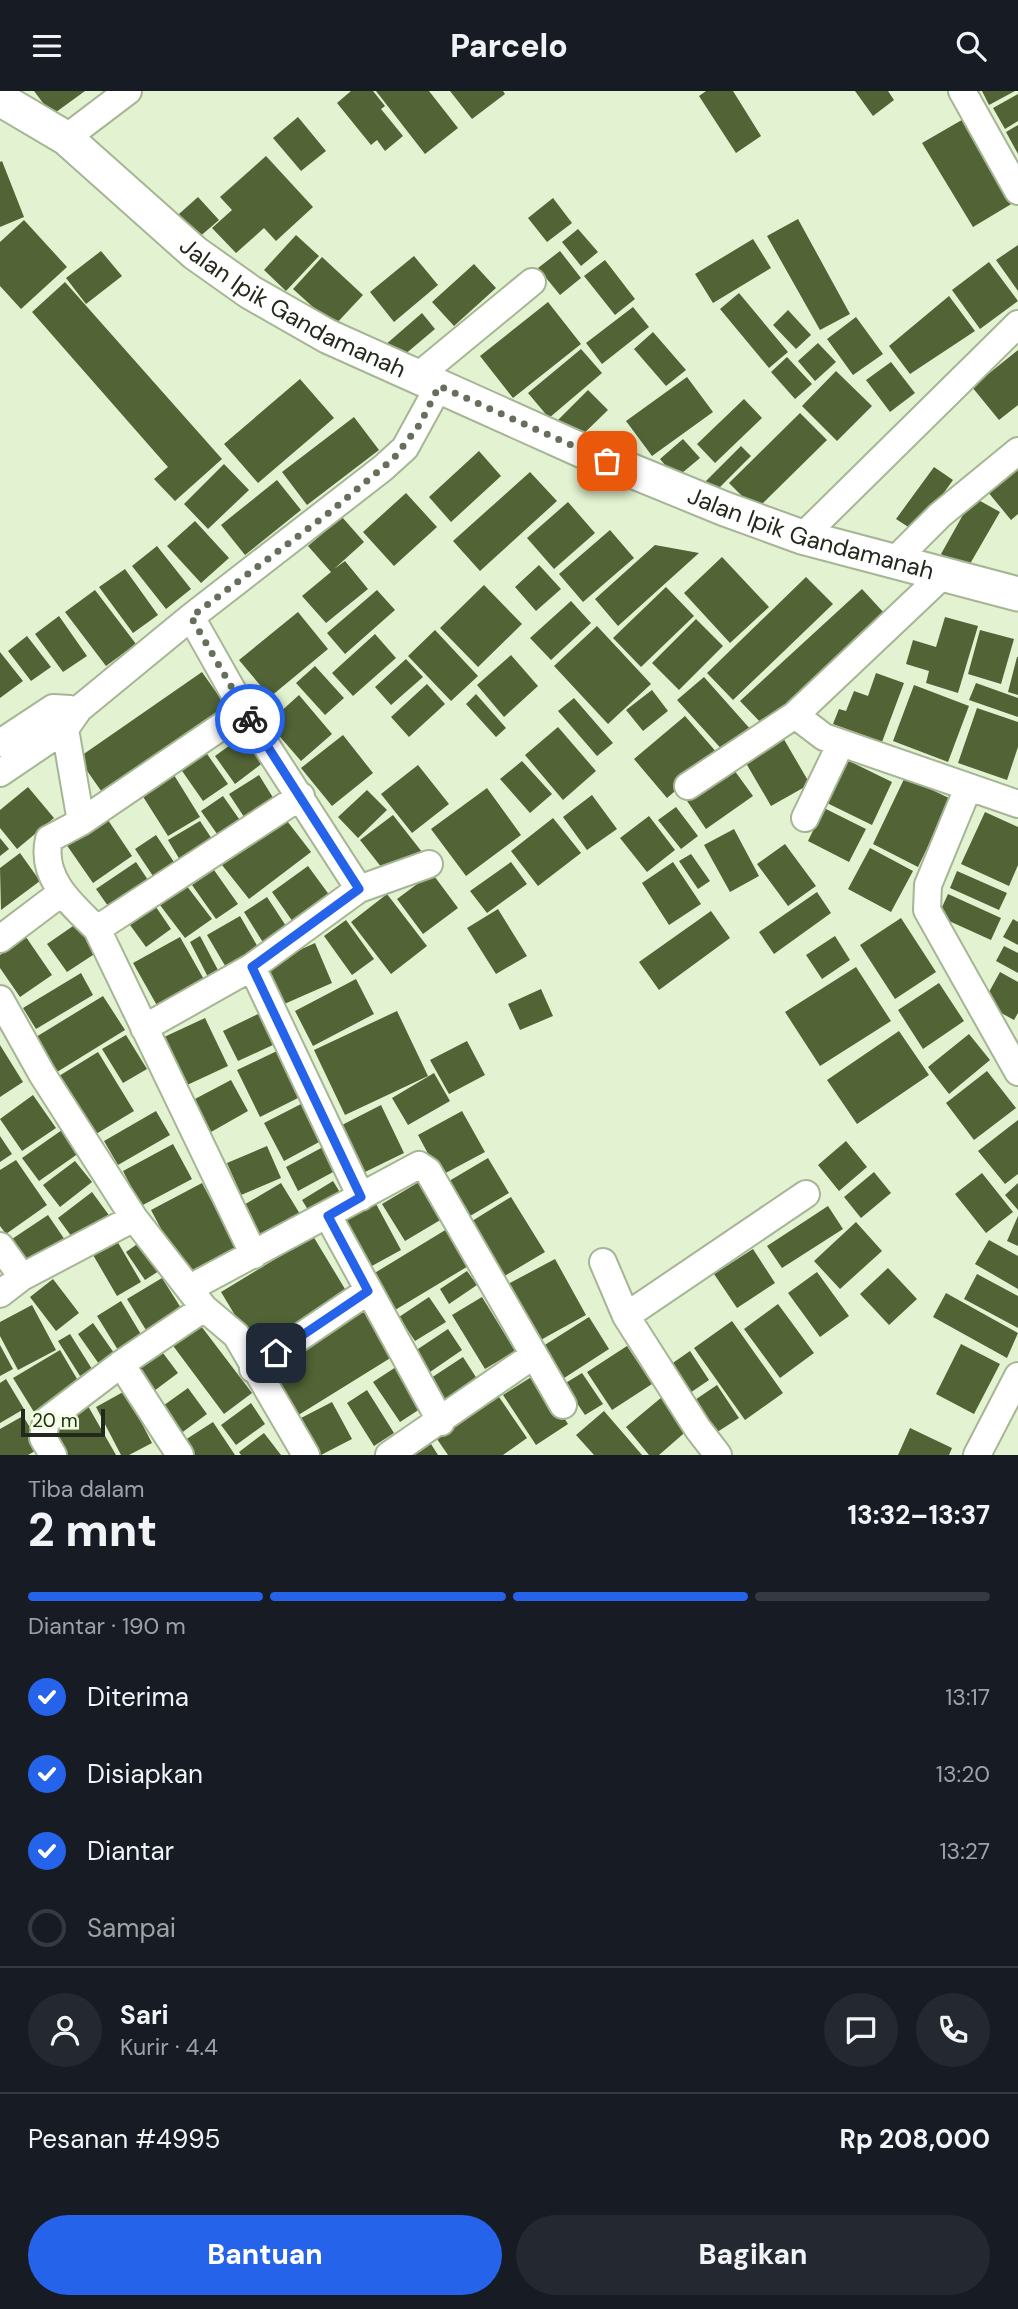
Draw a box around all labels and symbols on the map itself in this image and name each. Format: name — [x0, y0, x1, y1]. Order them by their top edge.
street label: Jalan Ipik Gandamanah — [173, 230, 411, 384]
pin — [577, 431, 637, 491]
street label: Jalan Ipik Gandamanah — [683, 479, 937, 586]
courier — [215, 684, 285, 754]
pin — [246, 1323, 306, 1383]
scale bar — [21, 1406, 105, 1438]

